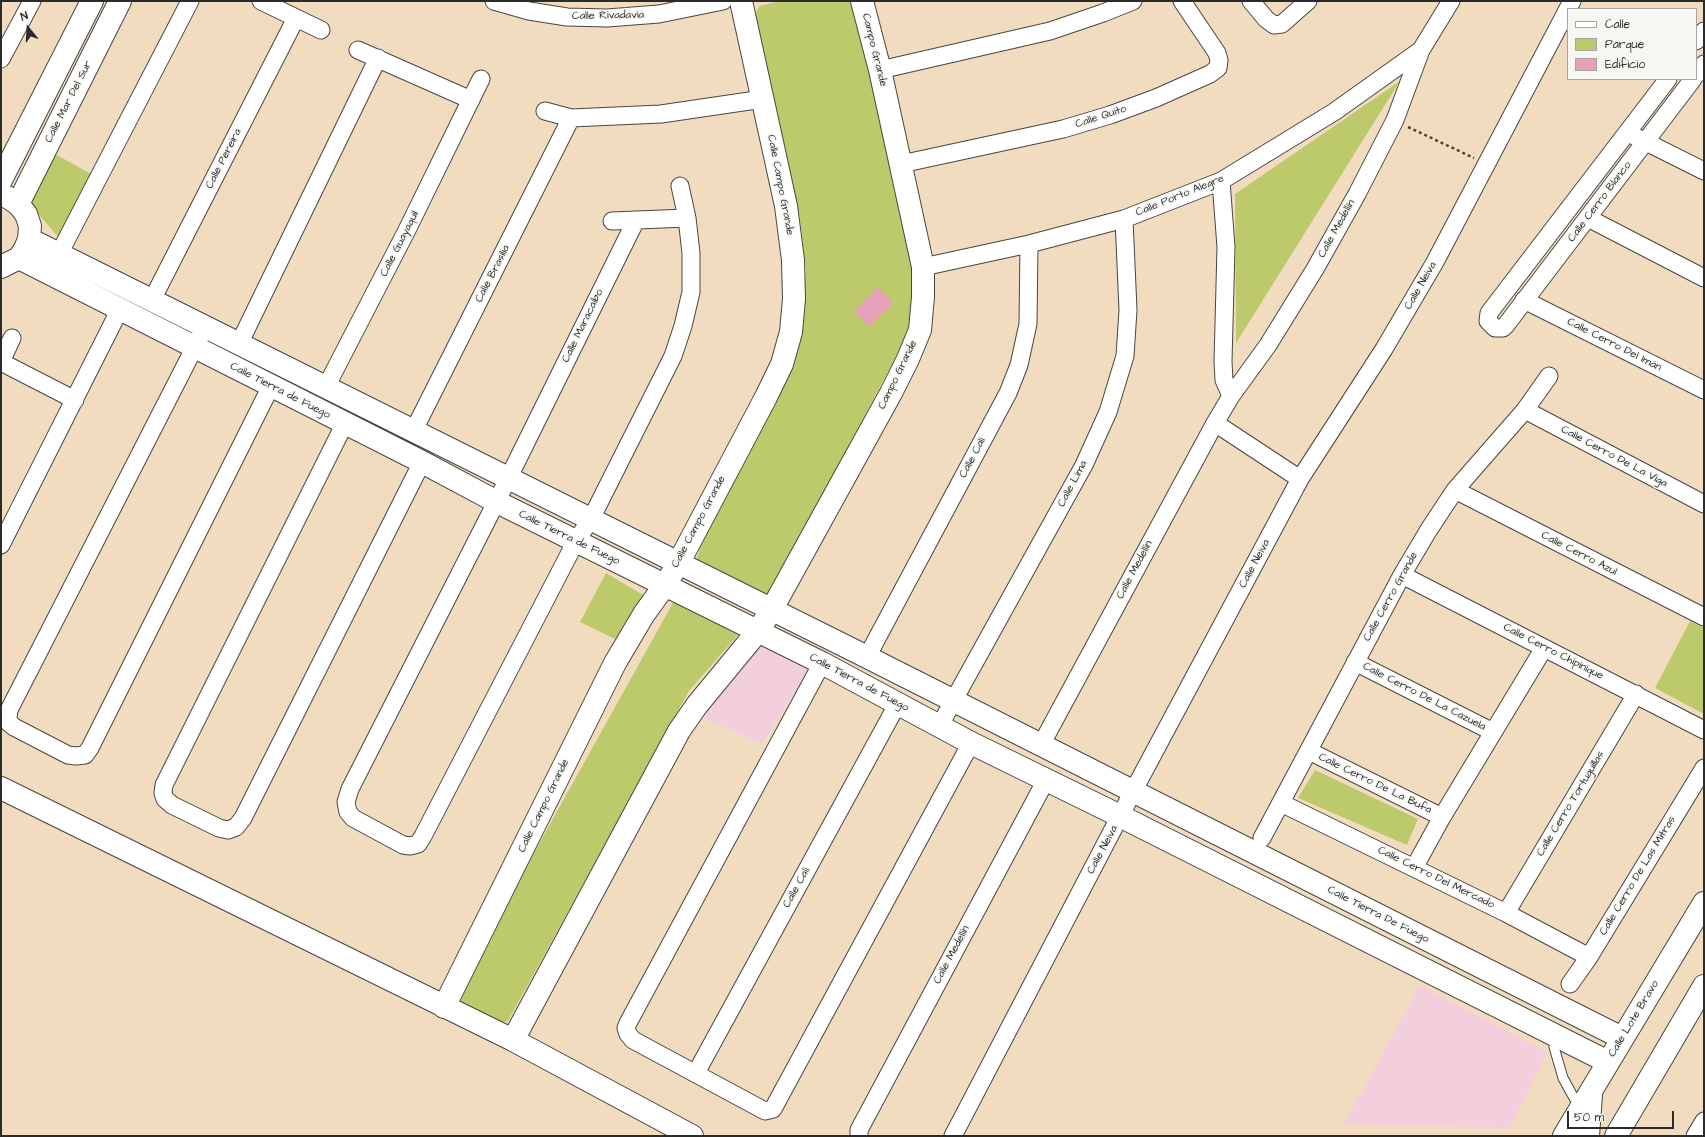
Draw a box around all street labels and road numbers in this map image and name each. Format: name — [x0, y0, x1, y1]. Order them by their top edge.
street label: Calle Rivadavia — [572, 9, 644, 23]
street label: Campo Grande — [859, 12, 889, 88]
street label: Calle Mar Del Sur — [43, 59, 95, 145]
street label: Calle Quito — [1074, 103, 1128, 131]
street label: Calle Pereira — [203, 127, 245, 191]
street label: Calle Campo Grande — [764, 134, 796, 236]
street label: Calle Cerro Blanco — [1565, 159, 1635, 245]
street label: Calle Porto Alegre — [1134, 172, 1226, 220]
street label: Calle Medellín — [1316, 198, 1358, 260]
street label: Calle Guayaquil — [378, 209, 422, 279]
street label: Calle Brasilia — [473, 243, 513, 305]
street label: Calle Neiva — [1402, 260, 1440, 312]
street label: Calle Maracaibo — [560, 287, 606, 365]
street label: Calle Cerro Del Imán — [1565, 315, 1663, 375]
street label: Campo Grande — [876, 338, 920, 412]
street label: Calle Tierra de Fuego — [228, 360, 332, 422]
street label: Calle Cerro De La Viga — [1559, 423, 1669, 491]
street label: Calle Cali — [957, 435, 989, 481]
street label: Calle Lima — [1055, 459, 1091, 509]
street label: Calle Campo Grande — [669, 474, 729, 570]
street label: Calle Tierra de Fuego — [516, 508, 622, 568]
street label: Calle Cerro Azul — [1539, 529, 1619, 579]
street label: Calle Neiva — [1237, 537, 1273, 591]
street label: Calle Medellín — [1114, 538, 1156, 602]
street label: Calle Cerro Grande — [1361, 550, 1421, 644]
street label: Calle Cerro Chipinique — [1501, 621, 1605, 683]
street label: Calle Tierra de Fuego — [807, 651, 911, 715]
street label: Calle Cerro De La Cazuela — [1360, 660, 1488, 734]
street label: Calle Cerro Tortuguillas — [1534, 749, 1608, 859]
street label: Calle Cerro De La Bufa — [1316, 751, 1434, 817]
street label: Calle Campo Grande — [516, 757, 572, 855]
street label: Calle Cerro De Las Mitras — [1597, 814, 1679, 938]
street label: Calle Neiva — [1085, 823, 1121, 877]
street label: Calle Cerro Del Mercado — [1375, 844, 1497, 912]
street label: Calle Cali — [781, 866, 813, 910]
street label: Calle Tierra De Fuego — [1325, 884, 1431, 946]
street label: Calle Medellín — [931, 923, 973, 987]
street label: Calle Lote Bravo — [1606, 978, 1662, 1060]

